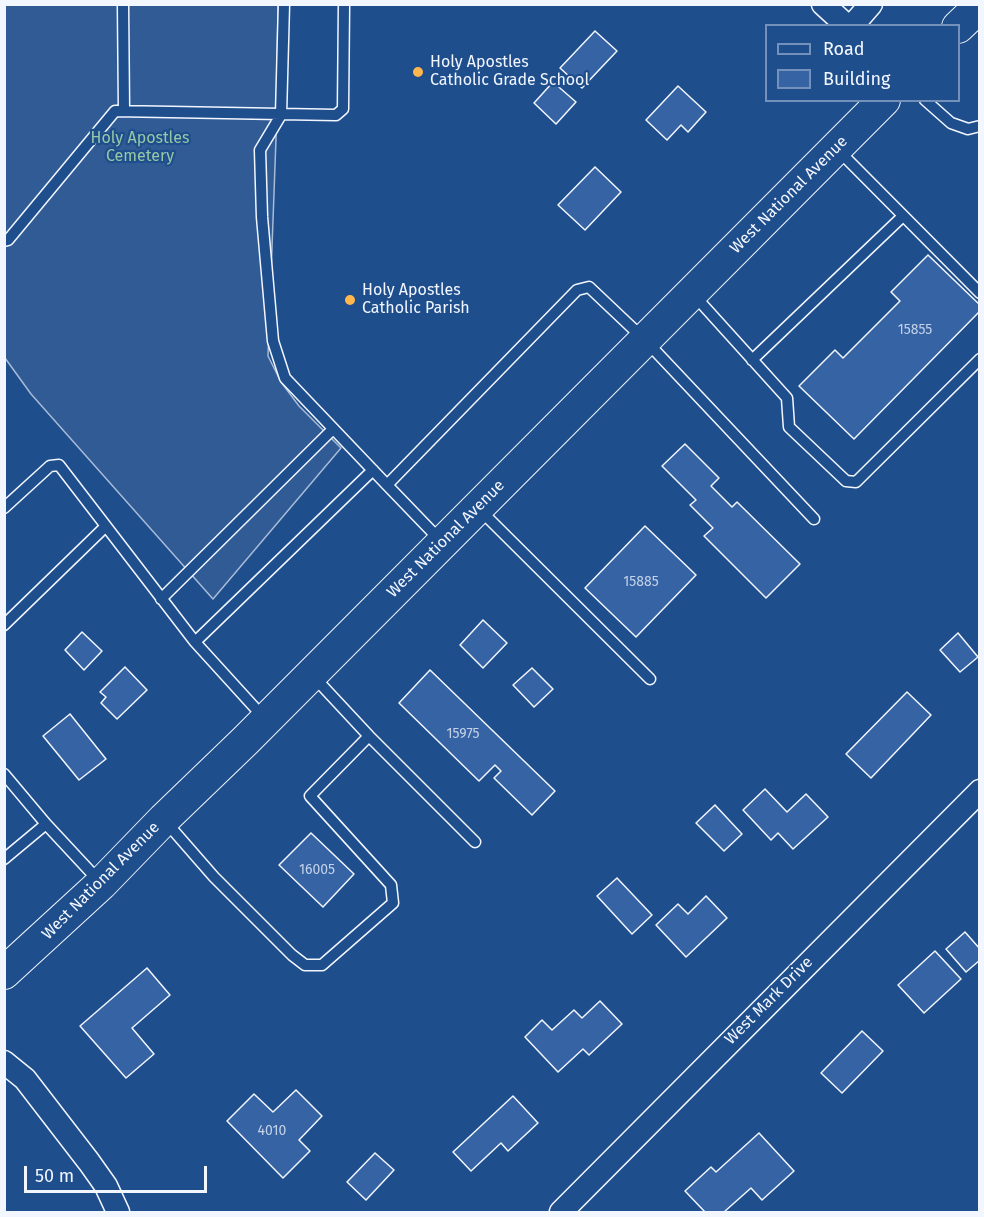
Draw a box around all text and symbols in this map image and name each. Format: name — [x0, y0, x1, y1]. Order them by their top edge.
legend — [765, 24, 960, 102]
text: Road — [823, 38, 865, 60]
place label: Holy Apostles Catholic Grade School — [430, 53, 589, 91]
marker: Holy Apostles Catholic Grade School — [411, 65, 425, 79]
text: Building — [823, 68, 890, 90]
park label: Holy Apostles Cemetery — [91, 129, 189, 167]
street label: West National Avenue — [726, 132, 852, 258]
place label: Holy Apostles Catholic Parish — [362, 281, 470, 319]
marker: Holy Apostles Catholic Parish — [343, 293, 357, 307]
house number: 15855 — [898, 322, 932, 338]
street label: West National Avenue — [383, 476, 509, 602]
house number: 15885 — [623, 574, 659, 590]
house number: 15975 — [446, 726, 480, 742]
street label: West National Avenue — [38, 818, 164, 944]
house number: 16005 — [299, 862, 335, 878]
street label: West Mark Drive — [721, 953, 817, 1049]
house number: 4010 — [258, 1123, 286, 1139]
scale bar — [27, 1154, 210, 1192]
text: 50 m — [35, 1165, 74, 1187]

